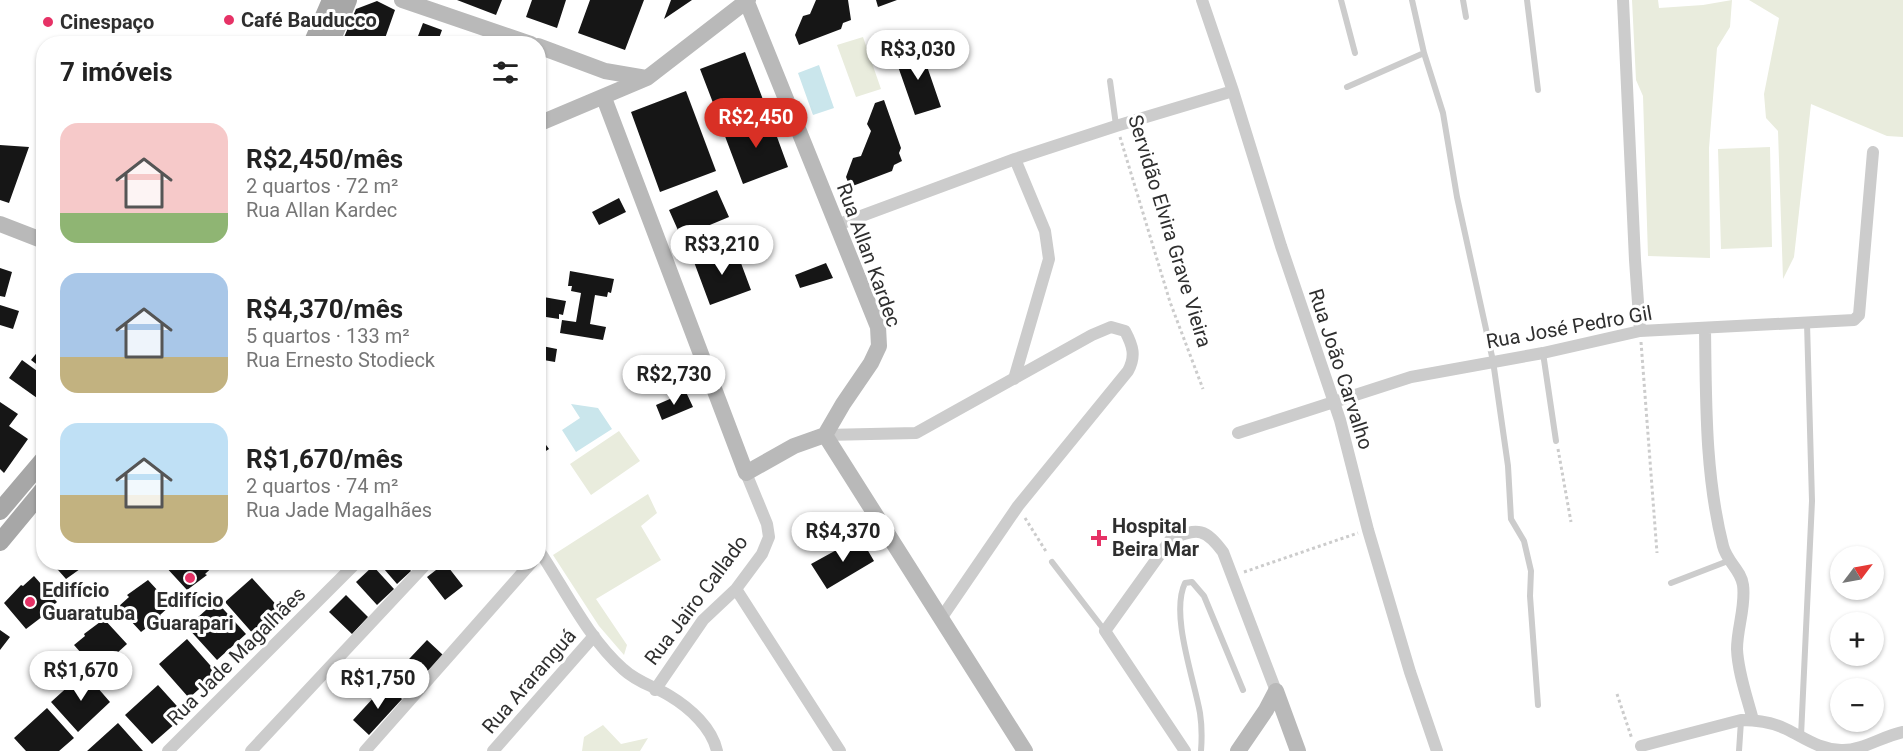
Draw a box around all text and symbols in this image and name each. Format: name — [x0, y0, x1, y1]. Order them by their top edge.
place label: Café Bauducco — [241, 8, 377, 32]
place label: Cinespaço — [60, 10, 154, 34]
marker: Café Bauducco — [222, 13, 236, 27]
marker: Cinespaço — [41, 15, 55, 29]
pin: R$3,030 — [863, 30, 973, 81]
text: R$3,030 — [880, 37, 956, 61]
icon: filters — [489, 56, 522, 89]
text: 7 imóveis — [60, 57, 173, 87]
pin: R$2,450 — [701, 98, 811, 149]
text: R$2,450 — [718, 105, 794, 129]
street label: Servidão Elvira Grave Vieira — [1123, 112, 1217, 350]
text: R$2,450/mês — [246, 144, 403, 174]
icon: home — [108, 147, 180, 219]
text: 2 quartos · 72 m² — [246, 174, 398, 198]
street label: Rua Allan Kardec — [832, 180, 906, 330]
text: Rua Allan Kardec — [246, 198, 397, 222]
pin: R$3,210 — [667, 225, 777, 276]
text: R$3,210 — [684, 232, 760, 256]
street label: Rua João Carvalho — [1304, 286, 1378, 452]
text: R$4,370/mês — [246, 294, 403, 324]
icon: home — [108, 297, 180, 369]
street label: Rua José Pedro Gil — [1484, 301, 1654, 353]
text: 5 quartos · 133 m² — [246, 324, 410, 348]
text: Rua Ernesto Stodieck — [246, 348, 435, 372]
pin: R$2,730 — [619, 355, 729, 406]
text: R$2,730 — [636, 362, 712, 386]
text: R$1,670/mês — [246, 444, 403, 474]
icon: home — [108, 447, 180, 519]
text: 2 quartos · 74 m² — [246, 474, 398, 498]
text: Rua Jade Magalhães — [246, 498, 432, 522]
pin: R$4,370 — [788, 512, 898, 563]
place label: Hospital Beira Mar — [1112, 514, 1200, 561]
text: R$4,370 — [805, 519, 881, 543]
marker: Hospital Beira Mar — [1090, 529, 1108, 547]
street label: Rua Jairo Callado — [639, 530, 753, 670]
north arrow — [1830, 546, 1884, 600]
map controls — [1830, 546, 1884, 732]
marker: Edifício Guarapari — [183, 571, 197, 585]
place label: Edifício Guaratuba — [42, 578, 135, 625]
street label: Rua Jade Magalhães — [162, 582, 310, 730]
place label: Edifício Guarapari — [146, 588, 234, 635]
marker: Edifício Guaratuba — [23, 595, 37, 609]
button: + — [1830, 612, 1884, 666]
street label: Rua Araranguá — [477, 624, 581, 738]
pin: R$1,670 — [26, 651, 136, 702]
text: R$1,670 — [43, 658, 119, 682]
pin: R$1,750 — [323, 659, 433, 710]
text: R$1,750 — [340, 666, 416, 690]
button: − — [1830, 678, 1884, 732]

